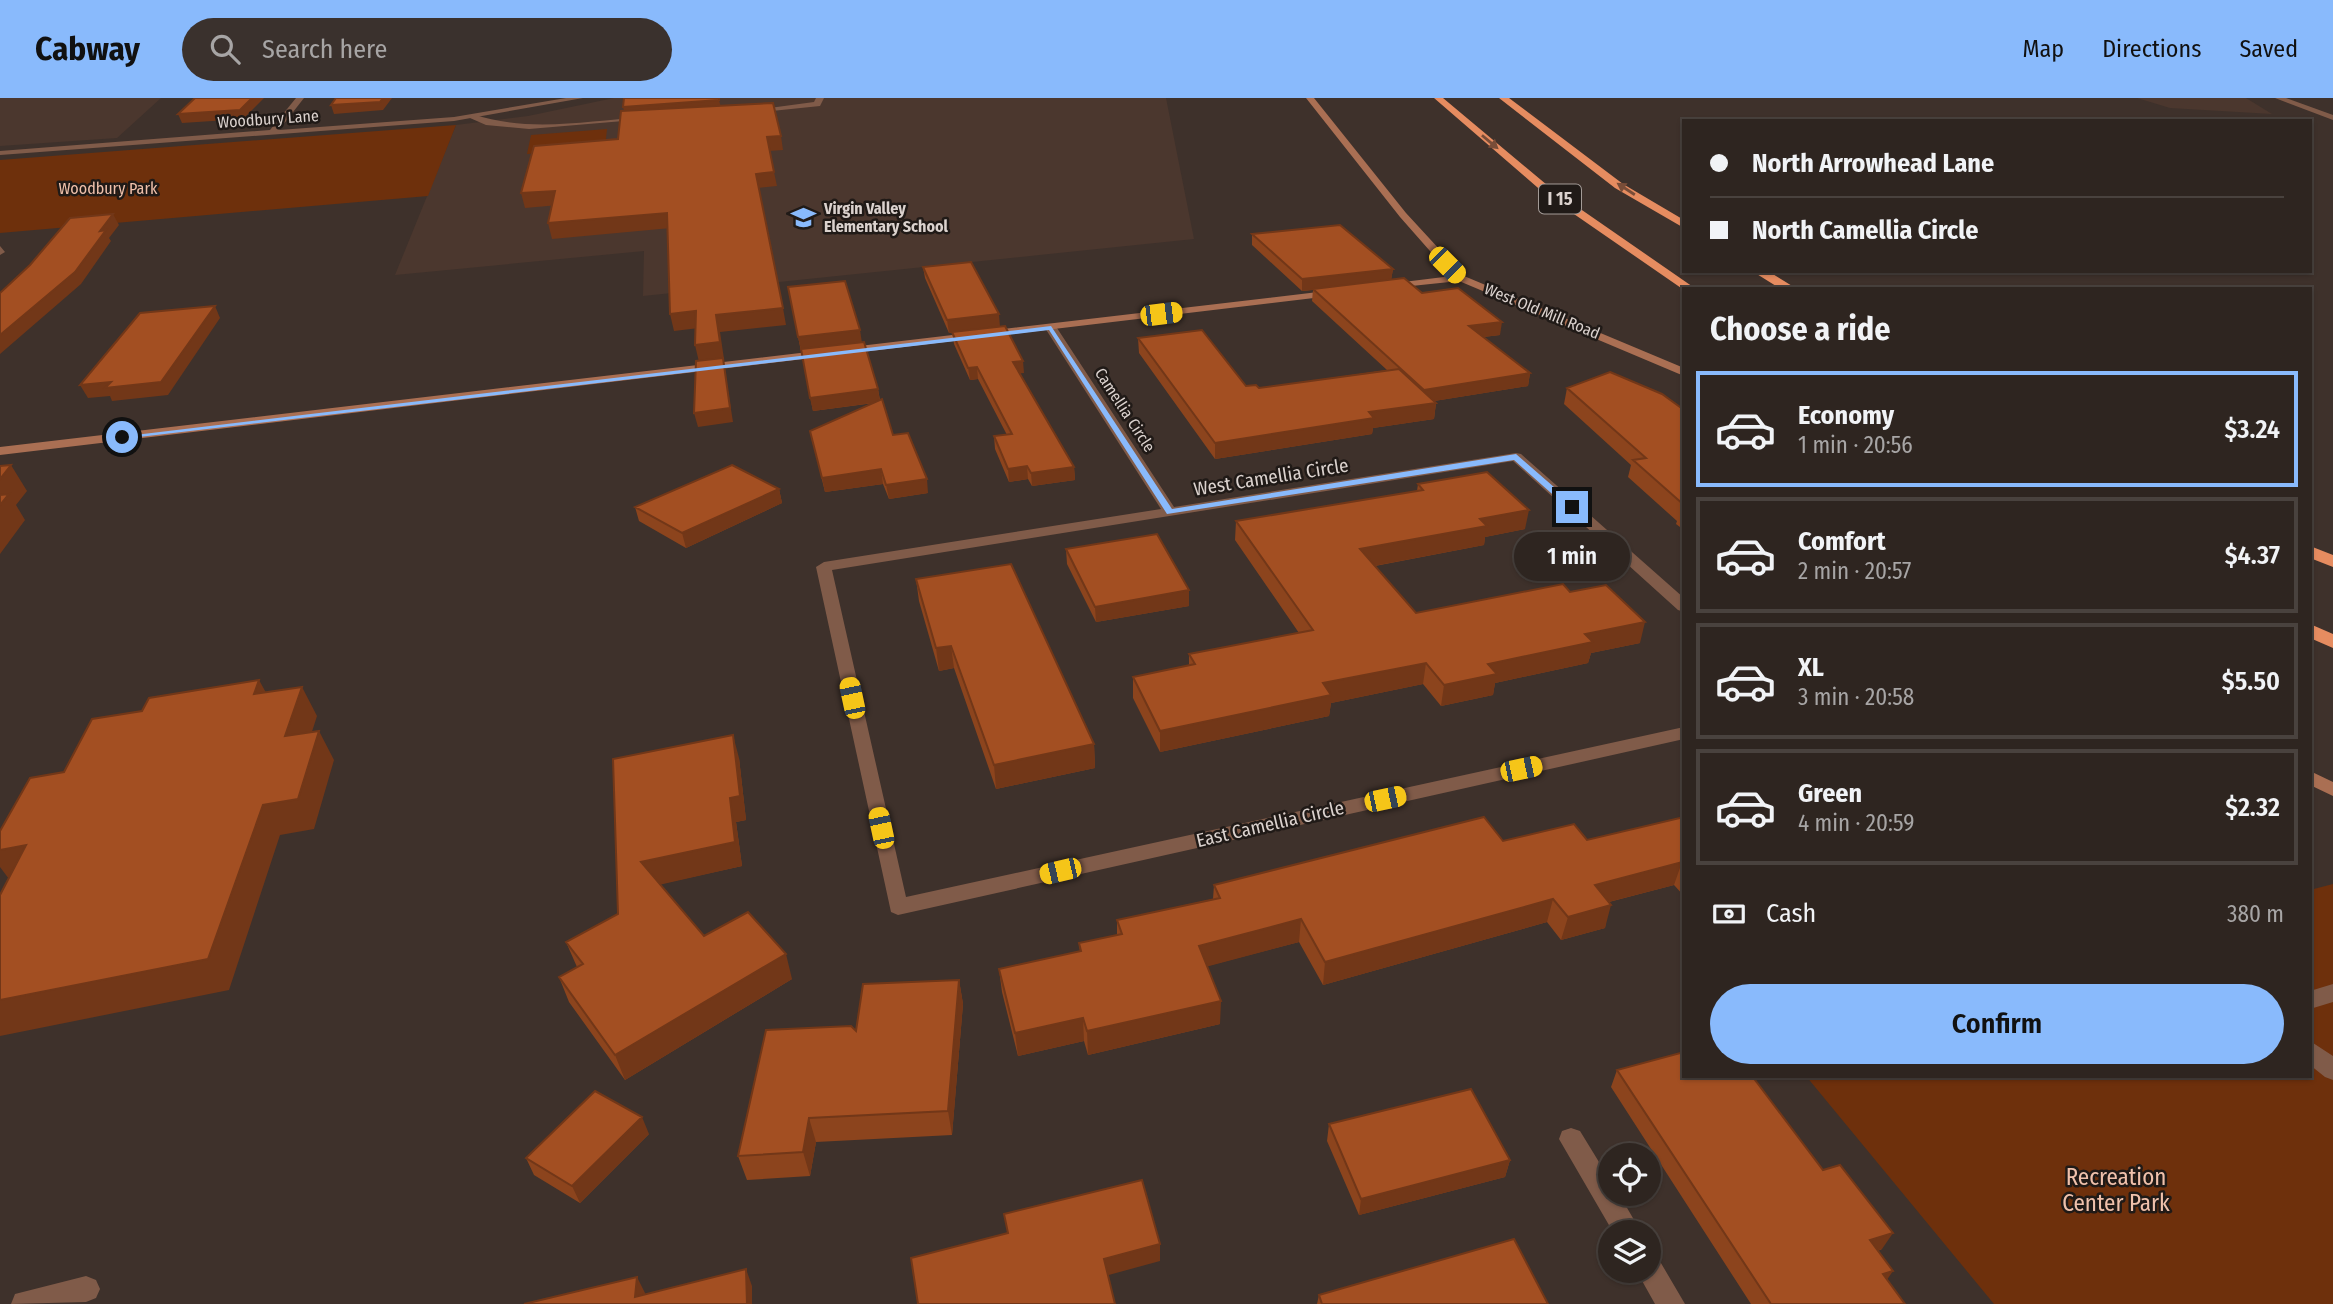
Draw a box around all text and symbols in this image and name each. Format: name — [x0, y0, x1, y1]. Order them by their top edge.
search box — [182, 18, 672, 81]
text: Cabway — [35, 29, 140, 69]
icon: search — [206, 30, 244, 68]
text: Search here — [262, 34, 387, 65]
text: Map — [2023, 35, 2064, 63]
text: Directions — [2102, 35, 2201, 63]
text: Saved — [2239, 35, 2298, 63]
street label: Woodbury Lane — [217, 106, 320, 132]
one-way arrow — [1482, 134, 1499, 149]
text: North Arrowhead Lane — [1752, 148, 1994, 179]
park label: Woodbury Park — [58, 179, 158, 198]
one-way arrow — [1616, 183, 1635, 196]
road number: I 15 — [1539, 184, 1581, 214]
place label: Virgin Valley Elementary School — [823, 199, 949, 236]
school or university icon: Virgin Valley Elementary School — [790, 203, 818, 231]
text: North Camellia Circle — [1752, 215, 1978, 246]
car — [1425, 243, 1470, 287]
street label: West Old Mill Road — [1481, 279, 1603, 343]
car — [1139, 301, 1184, 327]
text: Choose a ride — [1710, 310, 1891, 348]
street label: Camellia Circle — [1091, 364, 1159, 456]
icon: car — [1714, 398, 1777, 461]
text: Economy — [1798, 400, 1894, 431]
text: $3.24 — [2225, 414, 2280, 445]
route start — [106, 421, 138, 453]
text: 1 min · 20:56 — [1798, 431, 1913, 459]
street label: West Camellia Circle — [1192, 453, 1350, 501]
route end — [1556, 491, 1588, 523]
icon: car — [1714, 524, 1777, 587]
text: Comfort — [1798, 526, 1886, 557]
callout: 1 min — [1514, 532, 1630, 580]
text: $4.37 — [2225, 540, 2280, 571]
text: 1 min — [1547, 542, 1597, 570]
text: 2 min · 20:57 — [1798, 557, 1911, 585]
icon: car — [1714, 650, 1777, 713]
text: XL — [1798, 652, 1824, 683]
text: $5.50 — [2222, 666, 2280, 697]
car — [838, 675, 867, 721]
text: 3 min · 20:58 — [1798, 683, 1914, 711]
car — [1499, 754, 1544, 784]
icon: car — [1714, 776, 1777, 839]
text: Green — [1798, 778, 1862, 809]
car — [1363, 784, 1408, 814]
text: $2.32 — [2225, 792, 2280, 823]
street label: East Camellia Circle — [1194, 796, 1346, 852]
car — [867, 805, 896, 851]
text: 4 min · 20:59 — [1798, 809, 1914, 837]
car — [1038, 856, 1083, 886]
icon: cash — [1710, 895, 1748, 933]
text: Cash — [1766, 898, 1816, 929]
text: 380 m — [2227, 900, 2284, 928]
button: Confirm — [1710, 984, 2284, 1064]
map controls — [1598, 1143, 1661, 1283]
button: locate — [1598, 1143, 1661, 1206]
park label: Recreation Center Park — [2062, 1163, 2170, 1217]
button: layers — [1598, 1220, 1661, 1283]

